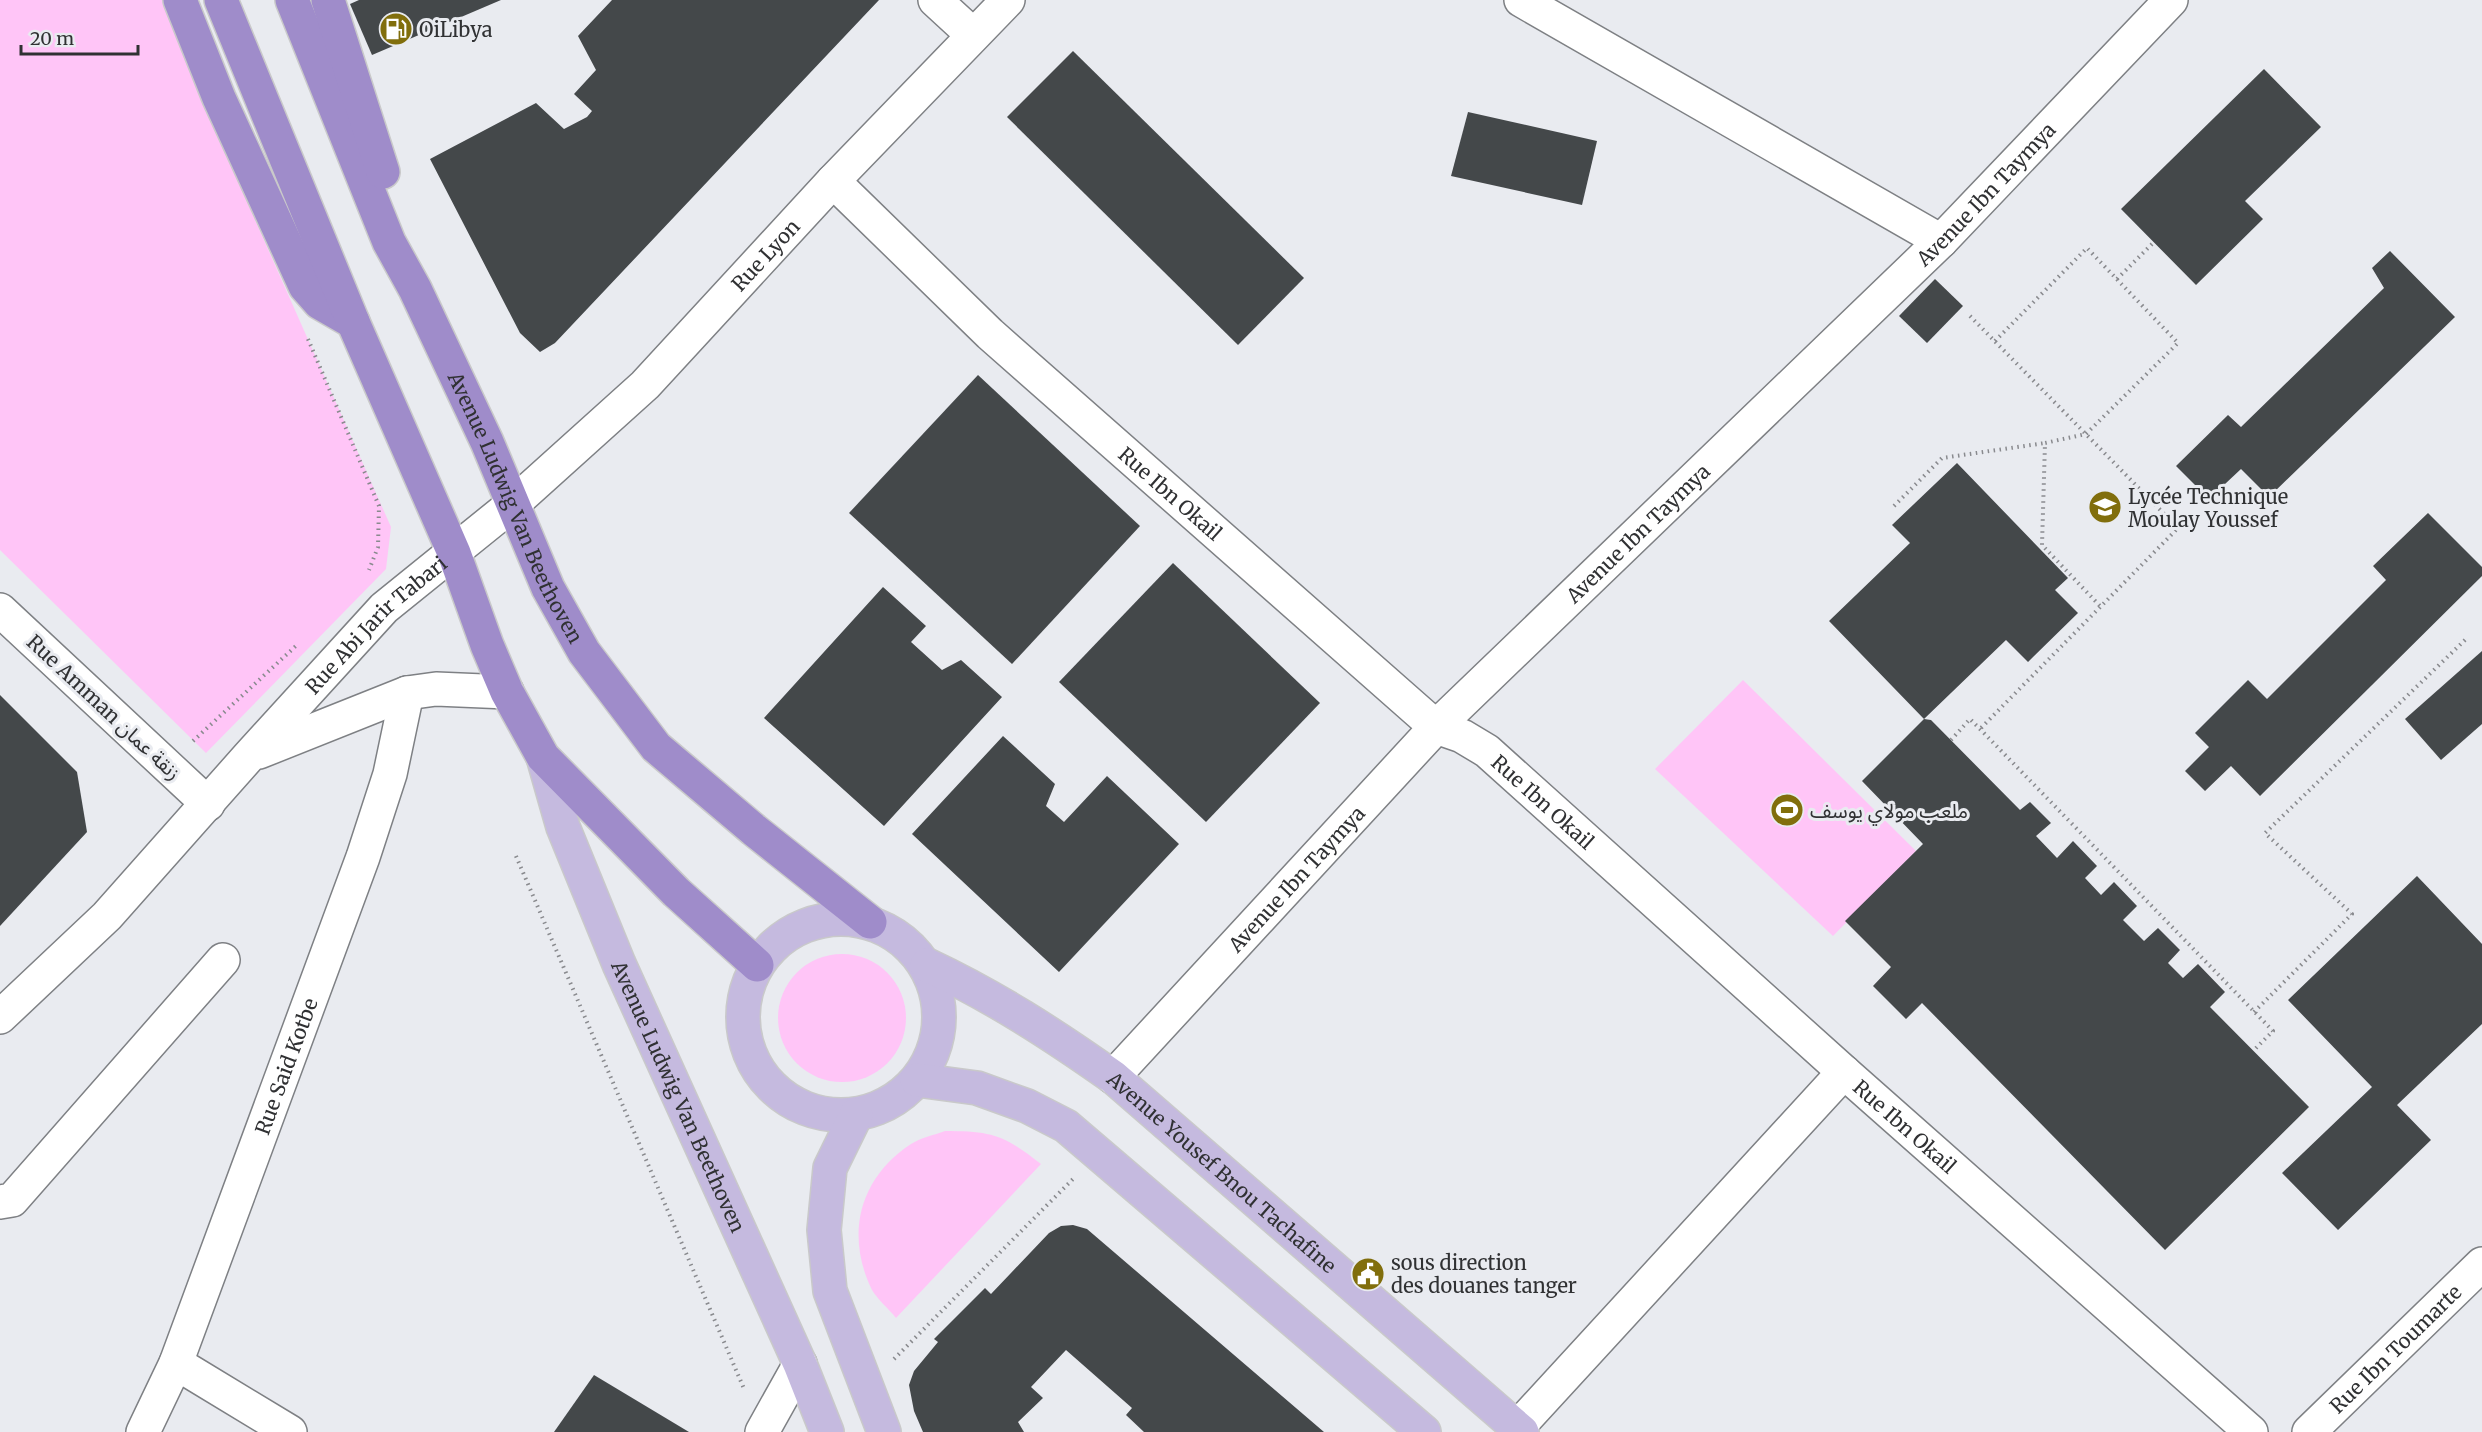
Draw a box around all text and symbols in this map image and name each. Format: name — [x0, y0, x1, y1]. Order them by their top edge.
fuel station icon: OiLibya — [378, 11, 414, 47]
place label: OiLibya — [419, 17, 493, 42]
scale bar — [21, 18, 138, 56]
text: 20 m — [30, 27, 74, 50]
street label: Avenue Ibn Taymya — [1910, 117, 2060, 271]
street label: Rue Lyon — [726, 213, 804, 296]
street label: Avenue Ludwig Van Beethoven — [443, 367, 589, 647]
street label: Rue Ibn Okail — [1114, 441, 1227, 545]
street label: Avenue Ibn Taymya — [1560, 458, 1715, 608]
place label: Lycée Technique Moulay Youssef — [2128, 484, 2288, 532]
school or university icon: Lycée Technique Moulay Youssef — [2087, 489, 2123, 525]
street label: Rue Abi Jarir Tabari — [300, 550, 451, 699]
street label: Rue Amman زنقة عمان — [22, 629, 186, 785]
street label: Rue Ibn Okail — [1487, 749, 1600, 854]
sports icon: ملعب مولاي يوسف — [1769, 792, 1805, 828]
place label: ملعب مولاي يوسف — [1810, 798, 1968, 826]
street label: Avenue Ibn Taymya — [1222, 800, 1370, 957]
street label: Avenue Ludwig Van Beethoven — [606, 956, 751, 1236]
street label: Rue Said Kotbe — [249, 994, 322, 1138]
street label: Avenue Yousef Bnou Tachafine — [1102, 1065, 1342, 1278]
street label: Rue Ibn Okail — [1848, 1074, 1962, 1178]
place label: sous direction des douanes tanger — [1391, 1250, 1577, 1298]
public building icon: sous direction des douanes tanger — [1350, 1256, 1386, 1292]
street label: Rue Ibn Toumarte — [2324, 1279, 2466, 1418]

